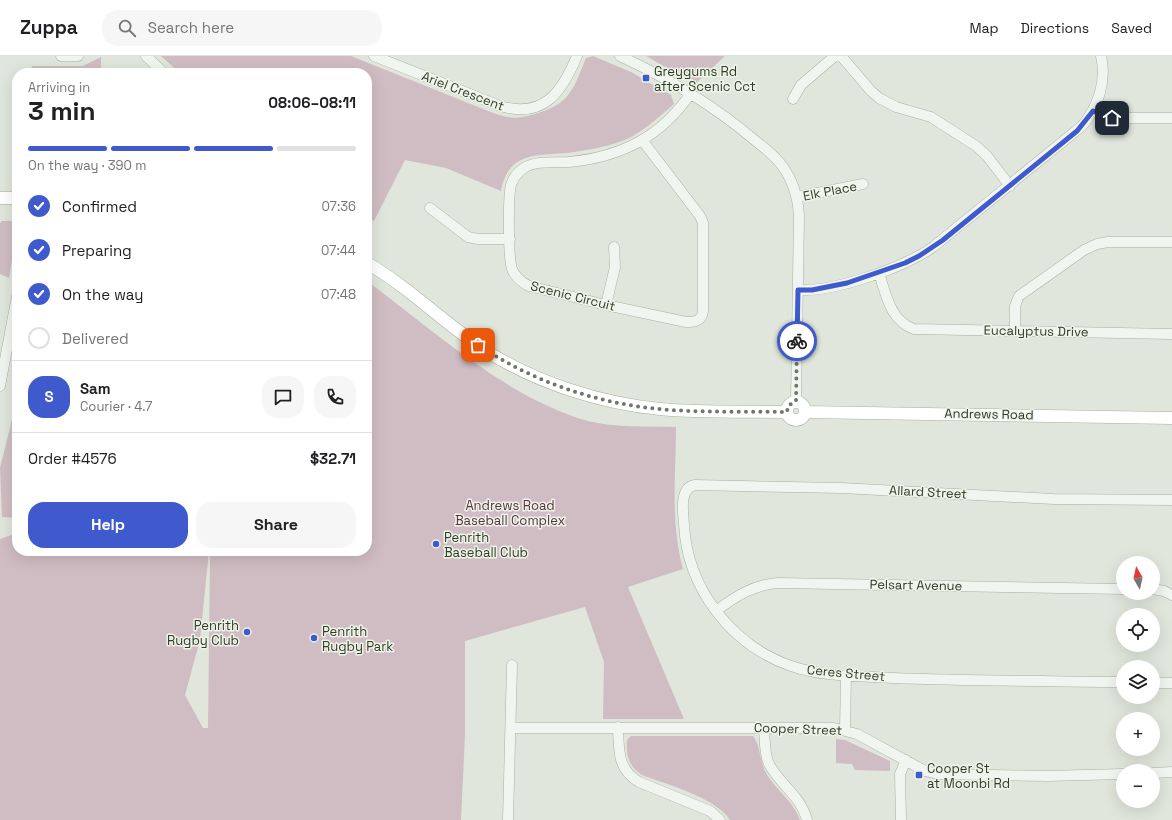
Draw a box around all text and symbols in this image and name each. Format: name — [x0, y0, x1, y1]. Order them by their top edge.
search box — [102, 10, 382, 46]
text: Zuppa — [20, 15, 78, 40]
icon: search — [116, 17, 138, 39]
text: Search here — [148, 18, 234, 37]
text: Map — [969, 19, 999, 37]
text: Directions — [1021, 19, 1089, 37]
text: Saved — [1111, 19, 1152, 37]
place label: Greygums Rd after Scenic Cct — [654, 63, 756, 95]
street label: Ariel Crescent — [419, 67, 507, 115]
marker: Greygums Rd after Scenic Cct — [641, 73, 651, 83]
text: Arriving in — [28, 79, 90, 96]
text: 08:06–08:11 — [268, 93, 356, 112]
text: 3 min — [28, 94, 96, 128]
pin — [1095, 101, 1129, 135]
icon: home — [1101, 107, 1123, 129]
text: On the way · 390 m — [28, 157, 146, 174]
street label: Elk Place — [802, 177, 858, 205]
icon: check — [28, 195, 50, 217]
text: Confirmed — [62, 197, 137, 216]
text: 07:36 — [321, 198, 356, 215]
icon: check — [28, 239, 50, 261]
text: Preparing — [62, 241, 132, 260]
text: 07:44 — [321, 242, 356, 259]
street label: Scenic Circuit — [529, 277, 617, 315]
icon: check — [28, 283, 50, 305]
text: On the way — [62, 285, 143, 304]
text: 07:48 — [321, 286, 356, 303]
courier — [777, 321, 817, 361]
street label: Eucalyptus Drive — [983, 322, 1089, 340]
pin — [461, 328, 495, 362]
text: Delivered — [62, 329, 129, 348]
icon: bike — [786, 330, 808, 352]
icon: bag — [467, 334, 489, 356]
button: chat — [262, 376, 304, 418]
button: phone — [314, 376, 356, 418]
text: Sam — [80, 379, 111, 398]
text: S — [44, 387, 54, 406]
text: Courier · 4.7 — [80, 398, 152, 415]
street label: Andrews Road — [944, 405, 1034, 423]
text: Order #4576 — [28, 449, 117, 468]
text: $32.71 — [310, 449, 356, 468]
street label: Allard Street — [889, 481, 967, 503]
park label: Andrews Road Baseball Complex — [455, 497, 565, 529]
button: Help — [28, 502, 188, 548]
button: Share — [196, 502, 356, 548]
place label: Penrith Baseball Club — [444, 529, 528, 561]
marker: Penrith Baseball Club — [431, 539, 441, 549]
north arrow — [1116, 556, 1160, 600]
map controls — [1116, 556, 1160, 808]
street label: Pelsart Avenue — [869, 576, 963, 594]
button: locate — [1116, 608, 1160, 652]
place label: Penrith Rugby Club — [167, 617, 239, 649]
place label: Penrith Rugby Park — [322, 623, 393, 655]
marker: Penrith Rugby Club — [242, 627, 252, 637]
marker: Penrith Rugby Park — [309, 633, 319, 643]
button: layers — [1116, 660, 1160, 704]
street label: Ceres Street — [806, 661, 886, 685]
button: + — [1116, 712, 1160, 756]
street label: Cooper Street — [754, 719, 843, 739]
place label: Cooper St at Moonbi Rd — [927, 760, 1010, 792]
button: − — [1116, 764, 1160, 808]
marker: Cooper St at Moonbi Rd — [914, 770, 924, 780]

